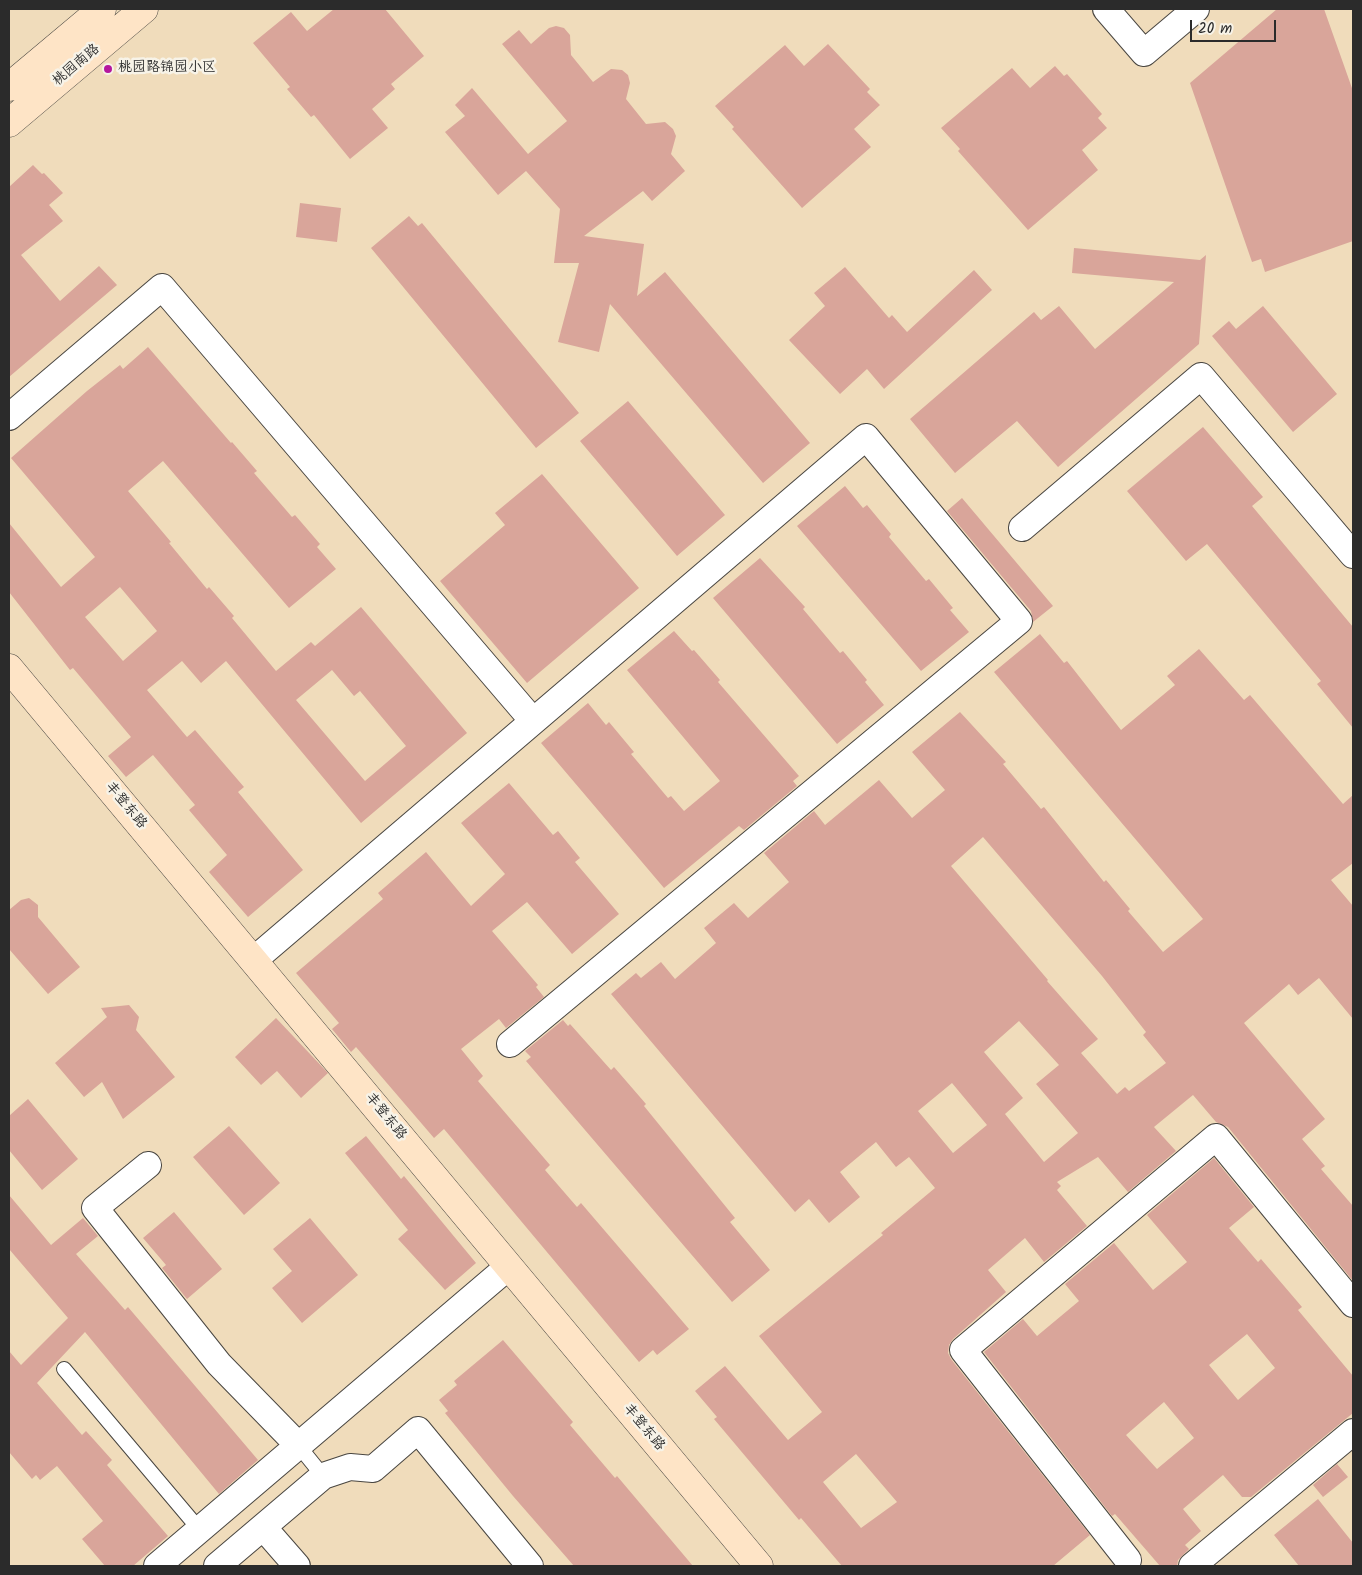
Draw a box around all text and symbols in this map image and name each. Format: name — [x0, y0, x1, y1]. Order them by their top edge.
scale bar — [1192, 10, 1278, 42]
text: 20 m — [1198, 17, 1232, 41]
street label: 桃园南路 — [50, 42, 104, 90]
place label: 桃园路锦园小区 — [118, 61, 216, 77]
marker: 桃园路锦园小区 — [102, 63, 114, 75]
street label: 丰登东路 — [101, 779, 149, 833]
street label: 丰登东路 — [361, 1090, 409, 1144]
street label: 丰登东路 — [619, 1401, 667, 1455]

